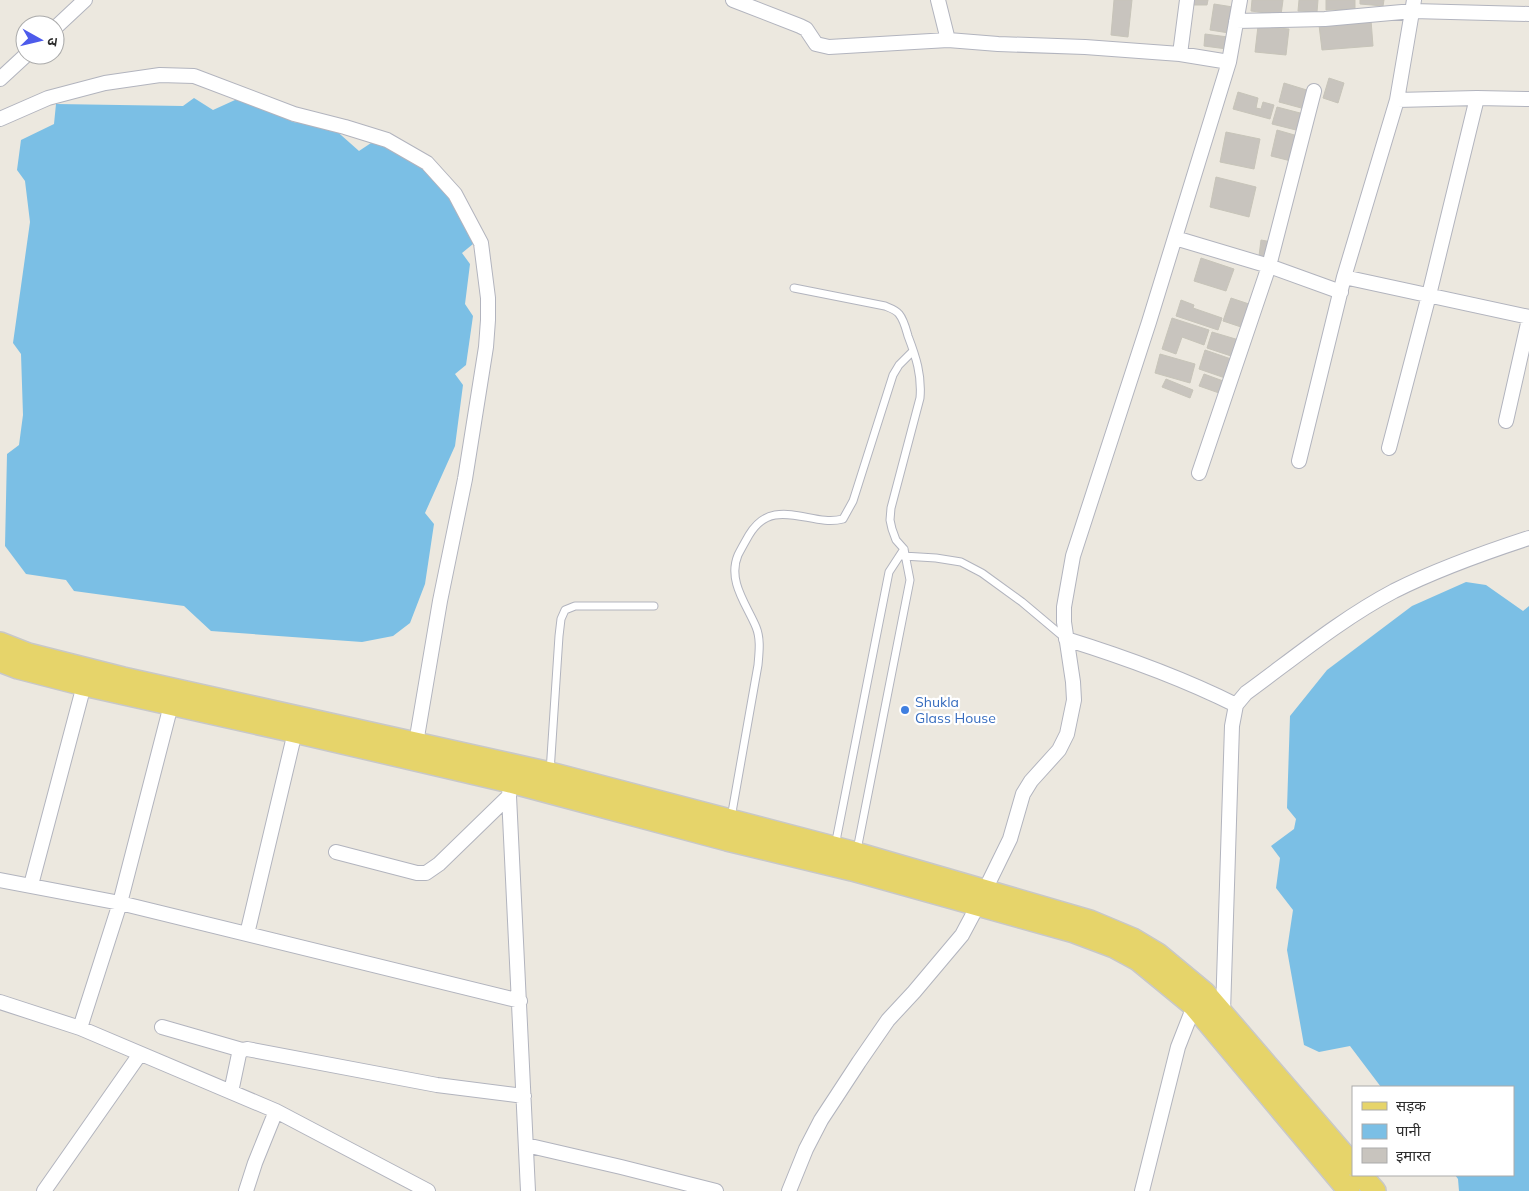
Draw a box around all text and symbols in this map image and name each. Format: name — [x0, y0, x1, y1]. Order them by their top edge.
north arrow — [15, 15, 65, 65]
text: उ — [43, 36, 62, 48]
place label: Shukla Glass House — [915, 693, 996, 727]
marker: Shukla Glass House — [899, 704, 911, 716]
legend — [1352, 1086, 1514, 1176]
text: सड़क — [1396, 1096, 1426, 1115]
text: पानी — [1396, 1121, 1422, 1140]
text: इमारत — [1396, 1146, 1431, 1165]

